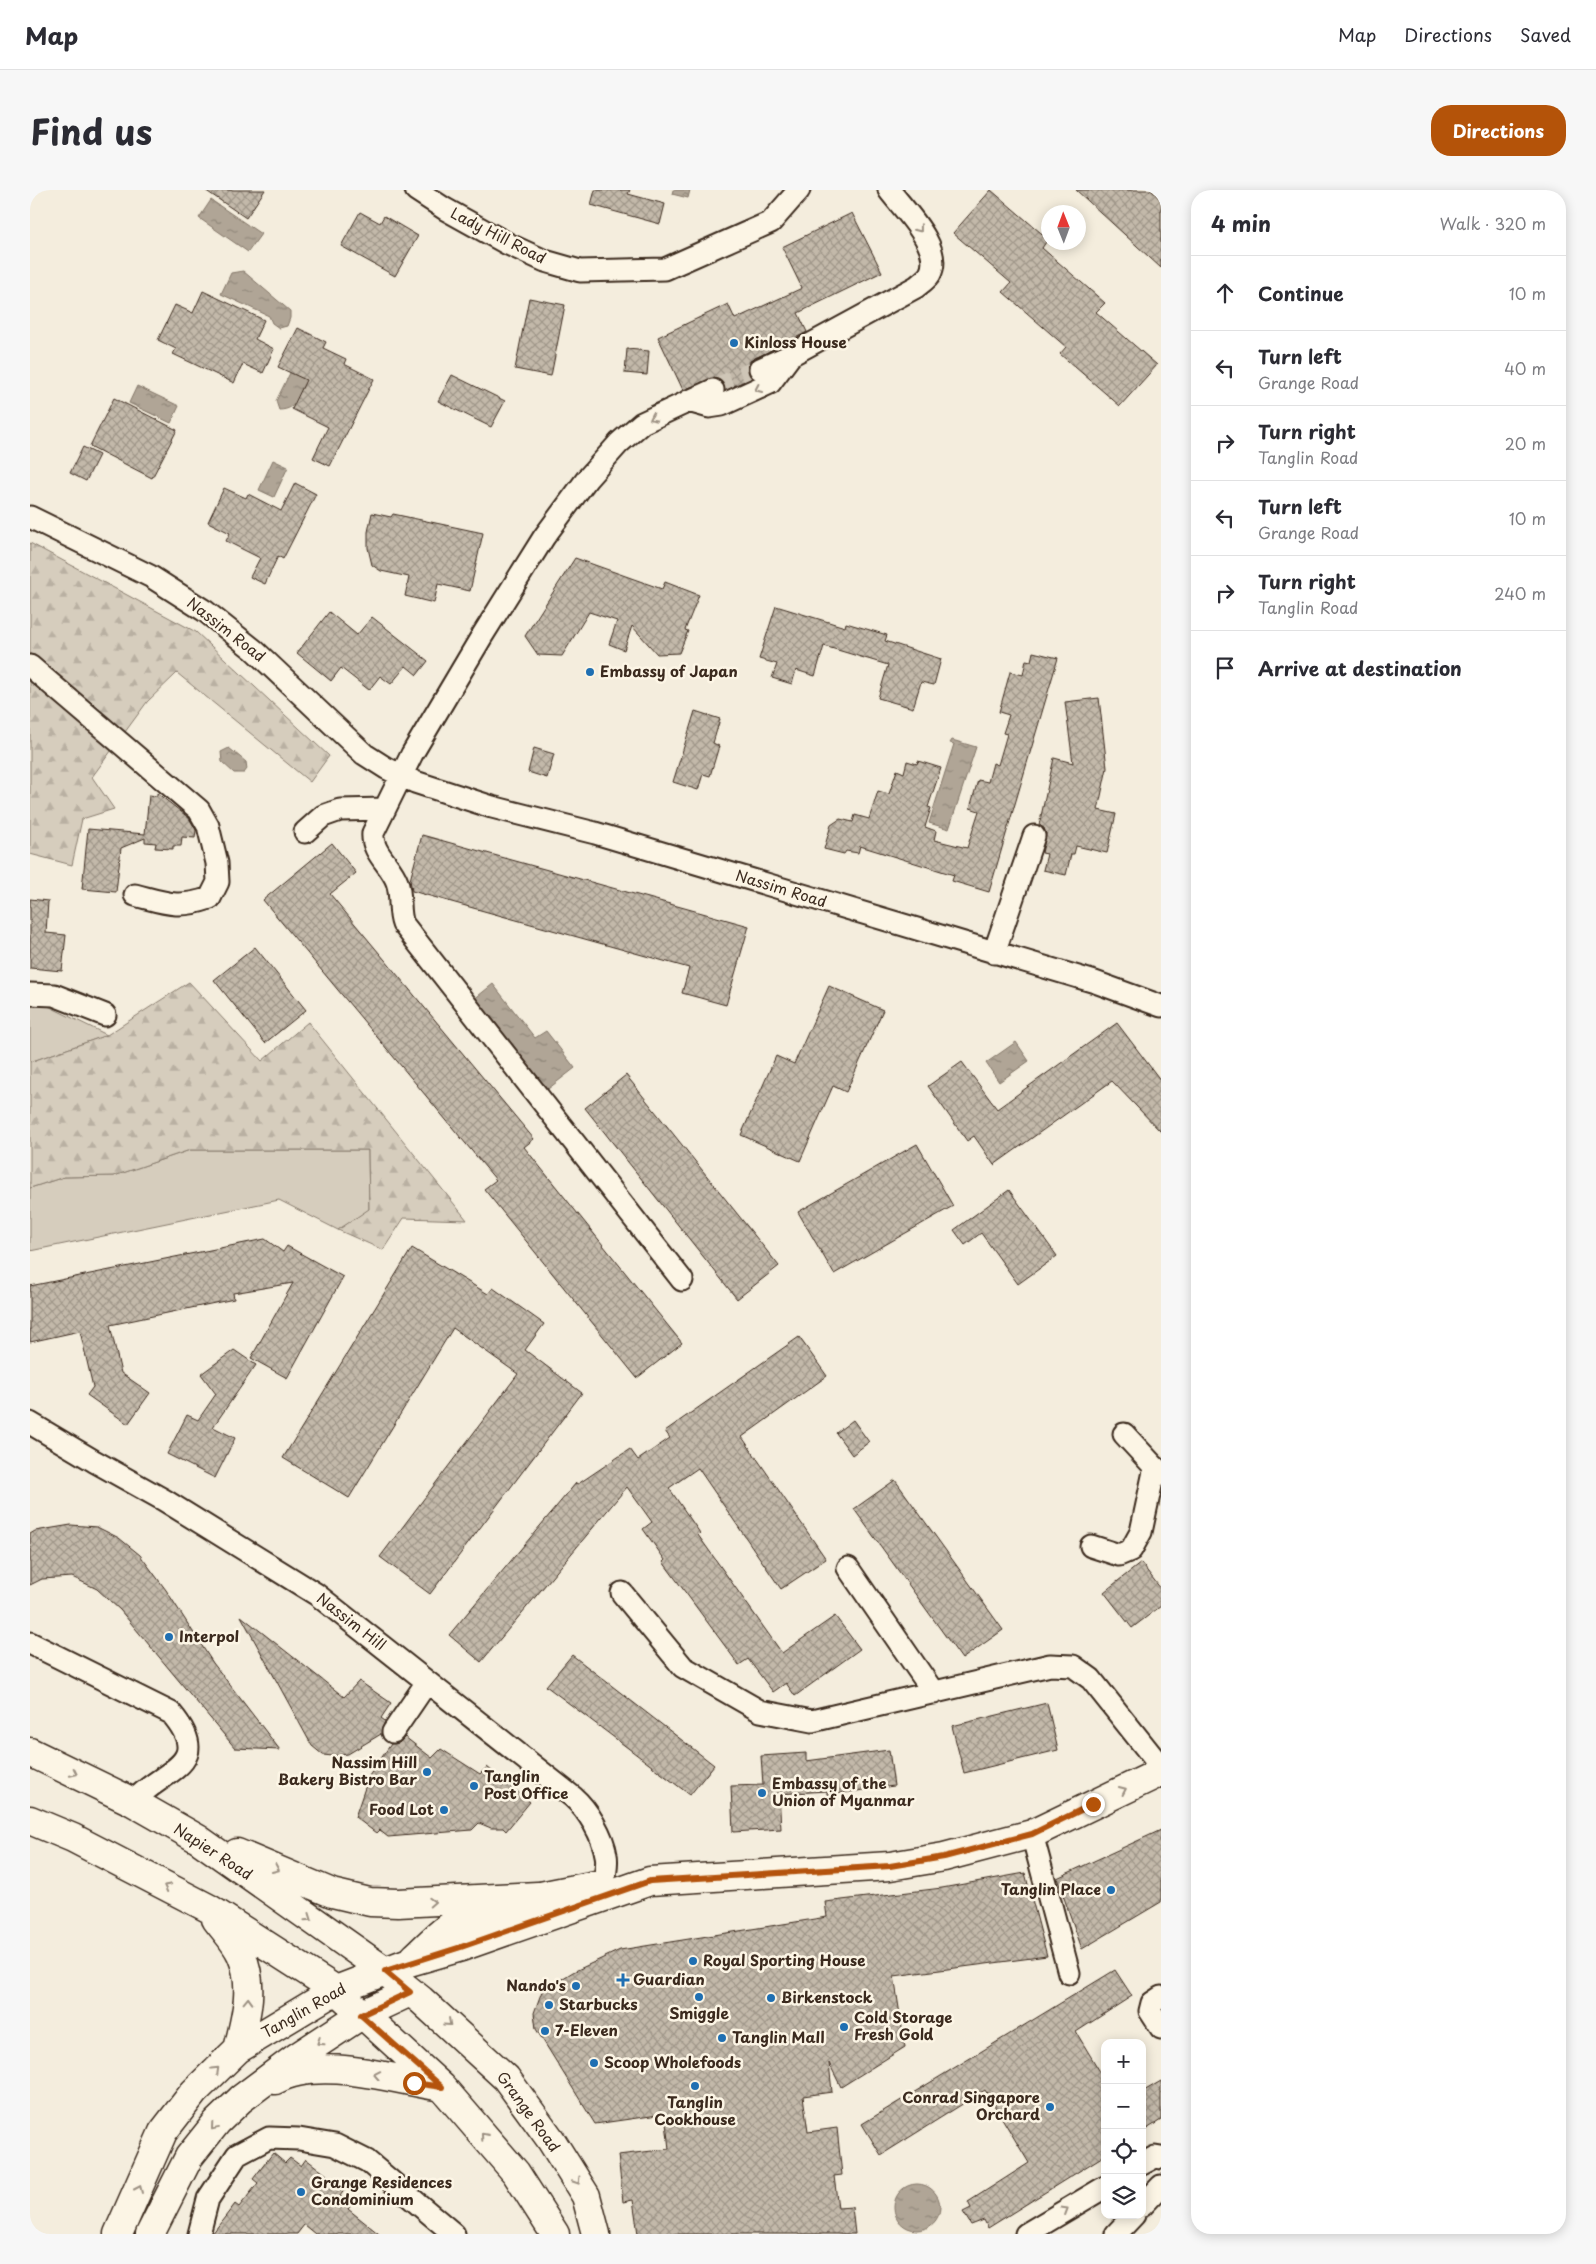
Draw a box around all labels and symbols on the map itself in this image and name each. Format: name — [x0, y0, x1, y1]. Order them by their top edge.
street label: Lady Hill Road — [447, 201, 550, 269]
north arrow — [1041, 205, 1086, 250]
one-way arrow — [913, 223, 922, 232]
place label: Kinloss House — [744, 330, 847, 353]
marker: Kinloss House — [728, 337, 740, 349]
one-way arrow — [754, 382, 763, 393]
one-way arrow — [649, 412, 658, 422]
street label: Nassim Road — [183, 591, 271, 667]
place label: Embassy of Japan — [600, 659, 738, 682]
marker: Embassy of Japan — [584, 666, 596, 678]
street label: Nassim Road — [733, 863, 830, 912]
street label: Nassim Hill — [312, 1586, 391, 1655]
place label: Interpol — [179, 1624, 239, 1647]
marker: Interpol — [163, 1631, 175, 1643]
place label: Nassim Hill Bakery Bistro Bar — [278, 1750, 417, 1790]
place label: Tanglin Post Office — [484, 1764, 568, 1804]
marker: Nassim Hill Bakery Bistro Bar — [421, 1766, 433, 1778]
one-way arrow — [69, 1767, 78, 1778]
place label: Embassy of the Union of Myanmar — [772, 1771, 915, 1811]
marker: Tanglin Post Office — [468, 1780, 480, 1792]
one-way arrow — [1118, 1786, 1127, 1796]
marker: Embassy of the Union of Myanmar — [756, 1787, 768, 1799]
route end — [1082, 1793, 1105, 1816]
place label: Food Lot — [369, 1797, 434, 1820]
marker: Food Lot — [438, 1804, 450, 1816]
street label: Napier Road — [170, 1817, 258, 1885]
one-way arrow — [271, 1863, 280, 1874]
place label: Tanglin Place — [1001, 1877, 1101, 1900]
one-way arrow — [163, 1883, 172, 1893]
marker: Tanglin Place — [1105, 1884, 1117, 1896]
one-way arrow — [429, 1896, 437, 1907]
one-way arrow — [303, 1912, 313, 1921]
place label: Royal Sporting House — [703, 1948, 865, 1971]
marker: Royal Sporting House — [687, 1955, 699, 1967]
place label: Guardian — [633, 1967, 705, 1990]
place label: Nando's — [506, 1973, 566, 1996]
marker: Guardian — [617, 1974, 629, 1986]
street label: Tanglin Road — [257, 1976, 350, 2043]
marker: Nando's — [570, 1980, 582, 1992]
place label: Birkenstock — [781, 1985, 873, 2008]
marker: Smiggle — [693, 1991, 705, 2003]
place label: Starbucks — [559, 1992, 638, 2015]
marker: Birkenstock — [765, 1992, 777, 2004]
one-way arrow — [243, 1997, 253, 2004]
marker: Starbucks — [543, 1999, 555, 2011]
place label: Smiggle — [669, 2001, 729, 2024]
place label: Cold Storage Fresh Gold — [854, 2005, 953, 2045]
one-way arrow — [442, 2018, 451, 2027]
place label: 7-Eleven — [555, 2018, 618, 2041]
marker: Cold Storage Fresh Gold — [838, 2021, 850, 2033]
marker: 7-Eleven — [539, 2025, 551, 2037]
place label: Tanglin Mall — [732, 2025, 824, 2048]
marker: Tanglin Mall — [716, 2032, 728, 2044]
one-way arrow — [317, 2035, 326, 2045]
place label: Scoop Wholefoods — [604, 2050, 741, 2073]
marker: Scoop Wholefoods — [588, 2057, 600, 2069]
street label: Grange Road — [492, 2066, 566, 2156]
one-way arrow — [211, 2067, 220, 2076]
one-way arrow — [373, 2070, 382, 2080]
route start — [403, 2072, 426, 2095]
marker: Tanglin Cookhouse — [689, 2080, 701, 2092]
place label: Conrad Singapore Orchard — [902, 2085, 1040, 2125]
place label: Tanglin Cookhouse — [654, 2090, 736, 2130]
marker: Conrad Singapore Orchard — [1044, 2101, 1056, 2113]
one-way arrow — [210, 2121, 219, 2130]
one-way arrow — [481, 2133, 490, 2142]
place label: Grange Residences Condominium — [311, 2170, 452, 2210]
one-way arrow — [570, 2176, 580, 2185]
one-way arrow — [132, 2185, 143, 2194]
marker: Grange Residences Condominium — [295, 2186, 307, 2198]
one-way arrow — [1060, 2207, 1069, 2217]

